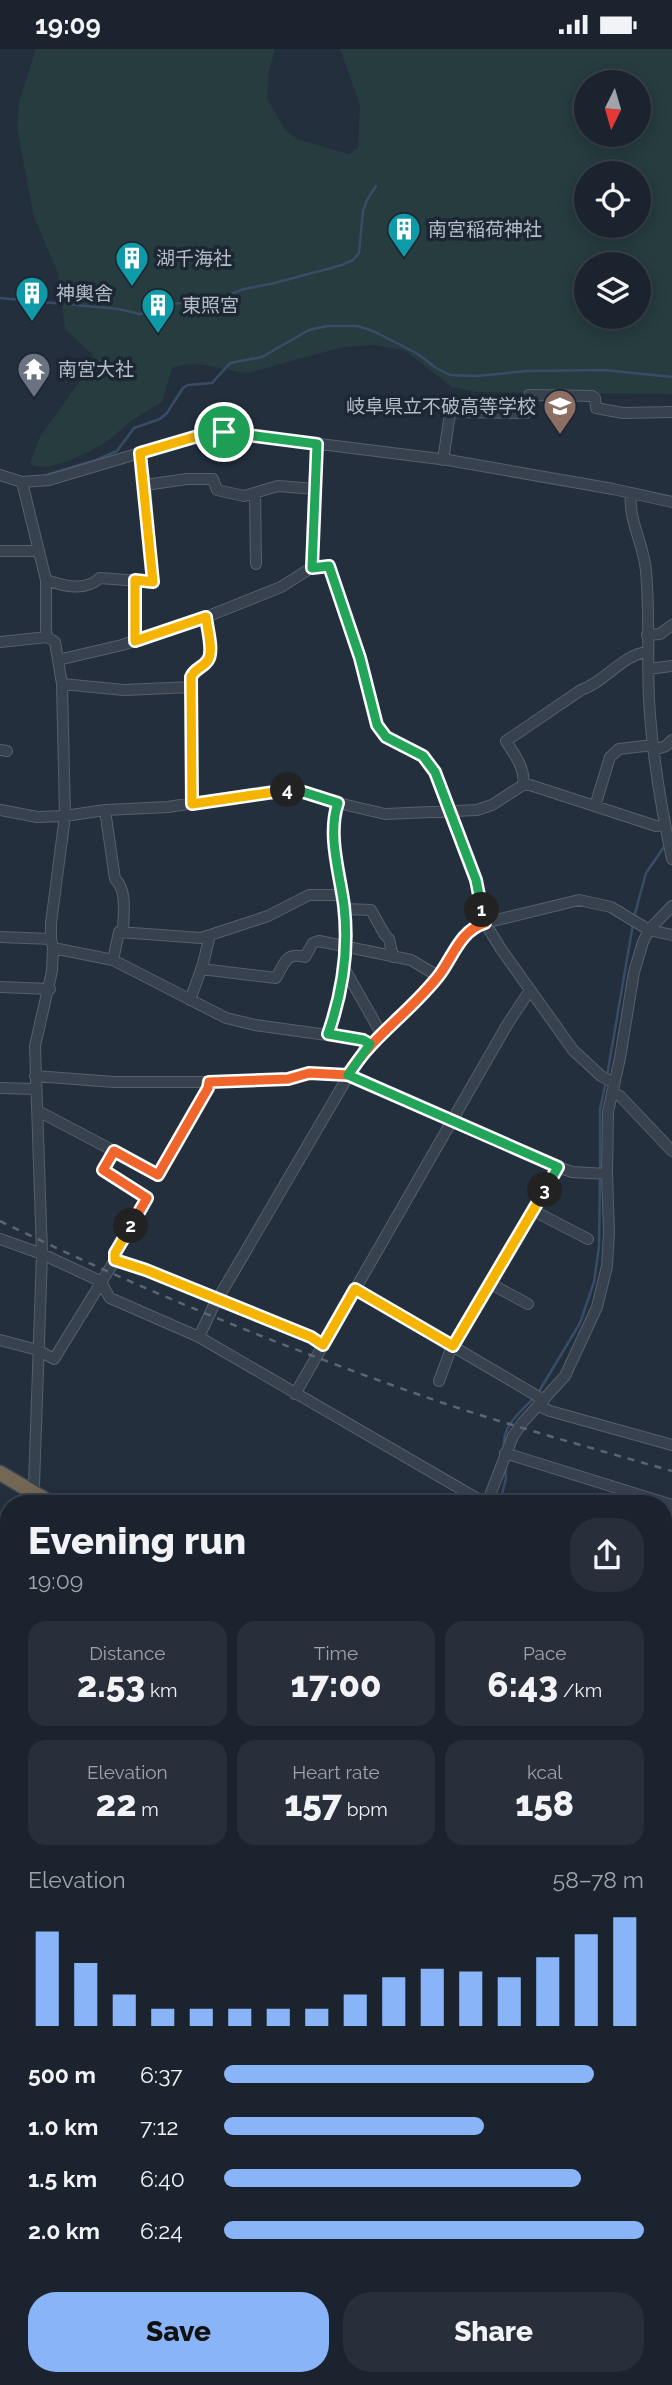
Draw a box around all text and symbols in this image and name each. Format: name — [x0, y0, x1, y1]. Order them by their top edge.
text: 19:09 — [35, 10, 101, 40]
north arrow — [574, 70, 651, 147]
map controls — [574, 70, 651, 329]
button: locate — [574, 161, 651, 238]
building icon: 南宮稲荷神社 — [385, 210, 423, 259]
place label: 南宮稲荷神社 — [428, 218, 542, 240]
building icon: 湖千海社 — [113, 239, 151, 288]
place label: 湖千海社 — [156, 247, 232, 269]
button: layers — [574, 252, 651, 329]
building icon: 神輿舎 — [13, 274, 51, 323]
place label: 神輿舎 — [56, 282, 113, 304]
building icon: 東照宮 — [139, 286, 177, 335]
place label: 東照宮 — [182, 294, 239, 316]
temple icon: 南宮大社 — [15, 350, 53, 399]
place label: 南宮大社 — [58, 358, 134, 380]
school or university icon: 岐阜県立不破高等学校 — [541, 387, 579, 436]
place label: 岐阜県立不破高等学校 — [346, 395, 536, 417]
pin — [194, 402, 254, 462]
icon: arrive — [205, 413, 243, 451]
pin: 4 — [270, 773, 306, 807]
text: 4 — [282, 778, 293, 800]
pin: 1 — [464, 893, 500, 927]
text: 1 — [477, 898, 486, 920]
pin: 3 — [528, 1173, 562, 1207]
text: 3 — [539, 1178, 550, 1200]
pin: 2 — [114, 1209, 148, 1243]
text: 2 — [125, 1214, 136, 1236]
text: Evening run — [28, 1518, 246, 1563]
button: share — [570, 1518, 644, 1592]
text: 19:09 — [28, 1567, 83, 1594]
text: Distance — [89, 1642, 165, 1664]
text: Time — [314, 1642, 358, 1664]
text: Pace — [523, 1642, 566, 1664]
text: 2.53 — [77, 1664, 145, 1705]
text: 17:00 — [291, 1664, 381, 1705]
text: 6:43 — [487, 1664, 558, 1705]
text: km — [145, 1679, 178, 1701]
text: /km — [558, 1679, 602, 1701]
text: Elevation — [87, 1761, 168, 1783]
text: Heart rate — [292, 1761, 380, 1783]
text: kcal — [527, 1761, 562, 1783]
text: 22 — [96, 1783, 136, 1824]
text: 157 — [284, 1783, 342, 1824]
text: 158 — [515, 1783, 574, 1824]
text: m — [136, 1798, 159, 1820]
text: bpm — [342, 1798, 388, 1820]
text: Elevation — [28, 1866, 126, 1893]
text: 58–78 m — [553, 1866, 644, 1893]
text: 500 m — [28, 2061, 96, 2088]
text: 6:37 — [140, 2061, 183, 2088]
text: 1.0 km — [28, 2113, 98, 2140]
text: 7:12 — [140, 2113, 178, 2140]
text: 1.5 km — [28, 2165, 97, 2192]
text: 6:40 — [140, 2165, 185, 2192]
text: 2.0 km — [28, 2217, 100, 2244]
text: 6:24 — [140, 2217, 183, 2244]
button: Save — [28, 2292, 329, 2372]
button: Share — [343, 2292, 644, 2372]

